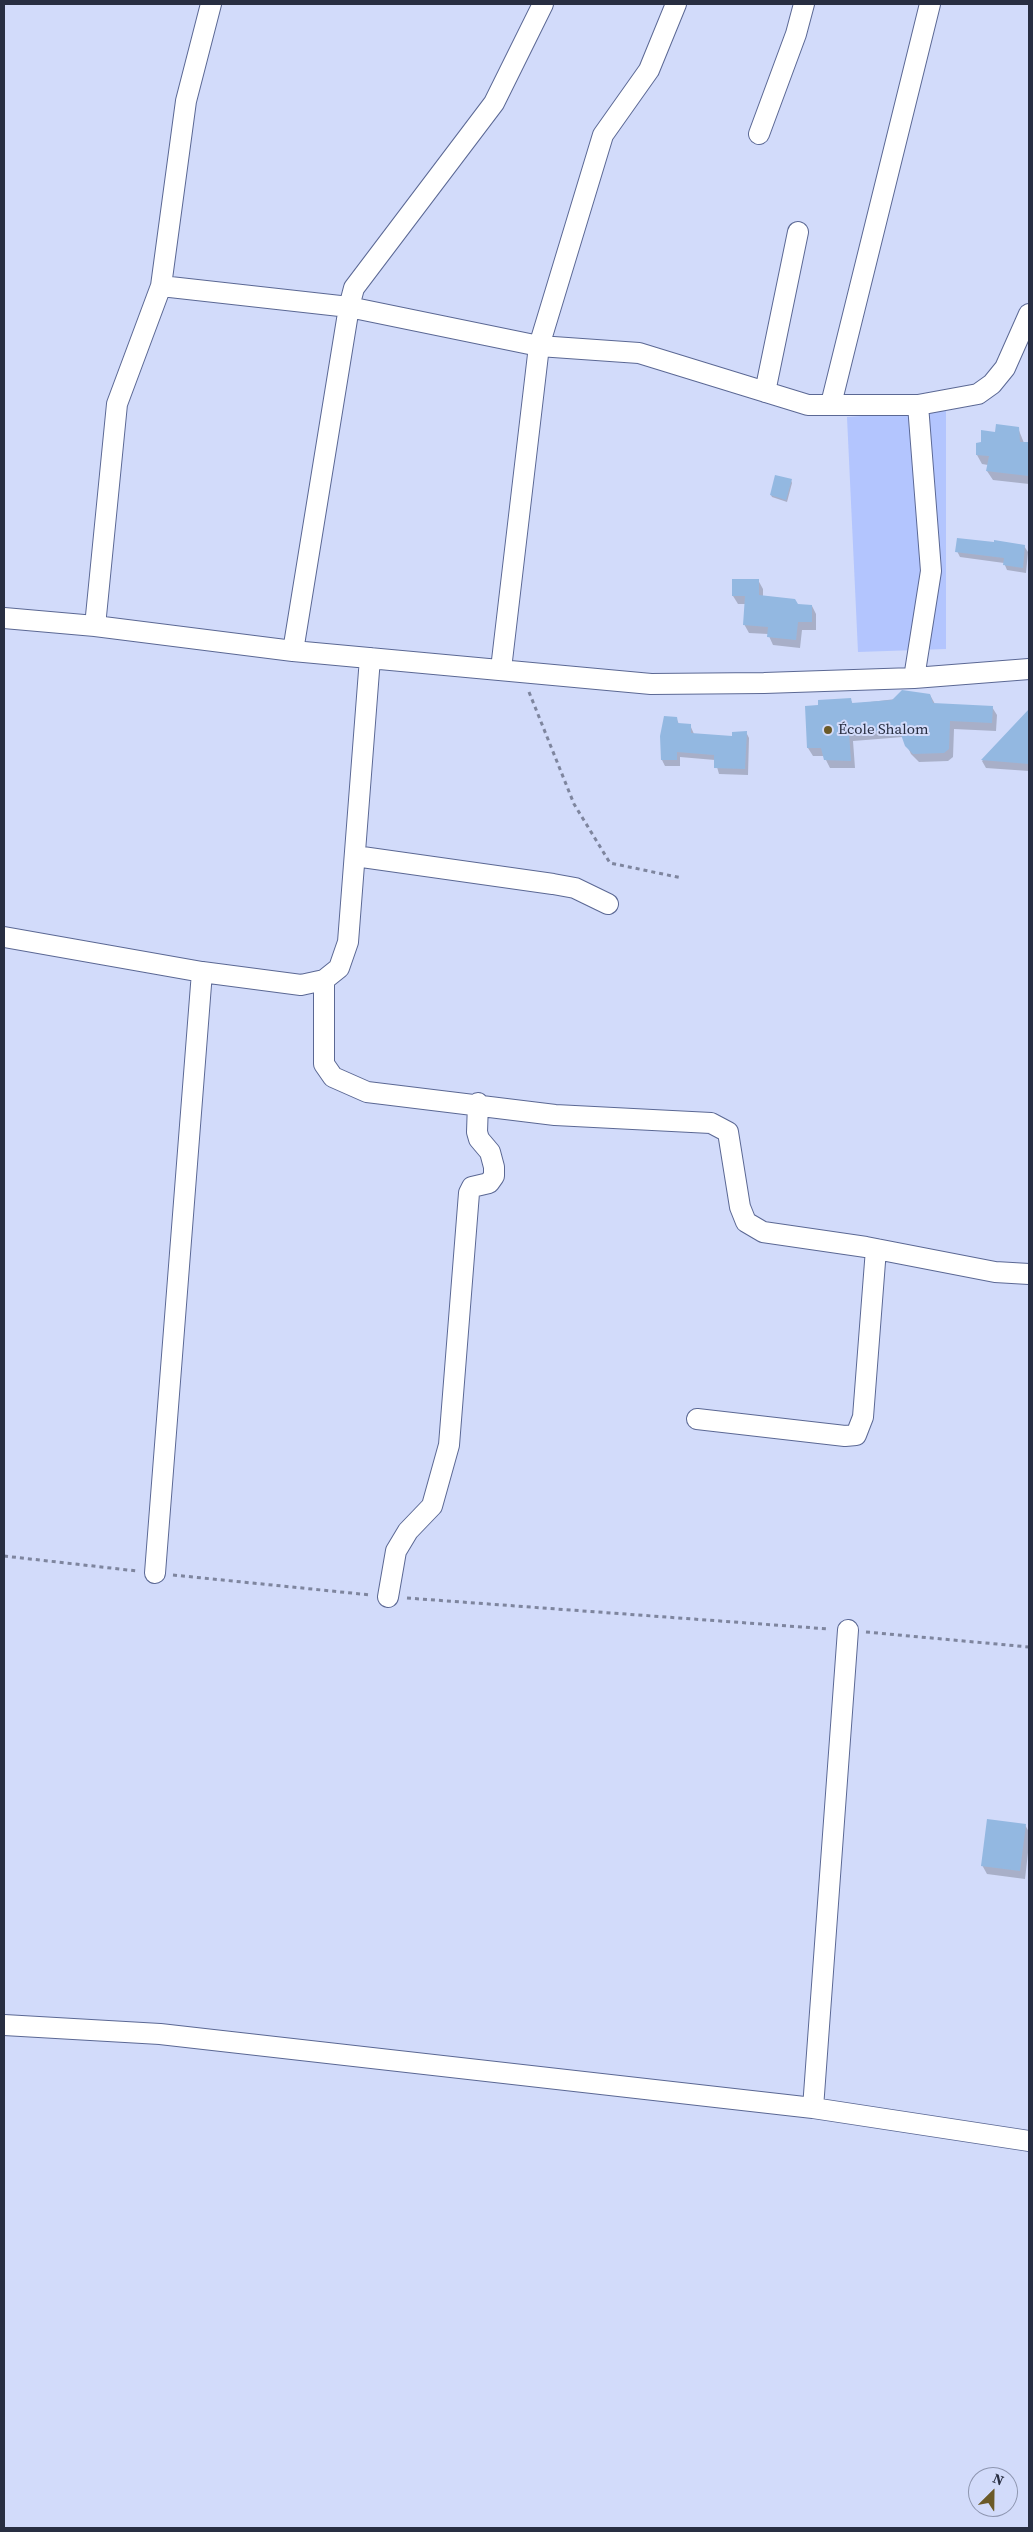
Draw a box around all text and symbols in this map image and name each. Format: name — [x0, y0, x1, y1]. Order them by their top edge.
place label: École Shalom — [838, 721, 928, 739]
marker: École Shalom — [822, 724, 834, 736]
north arrow — [968, 2467, 1018, 2517]
text: N — [990, 2468, 1007, 2490]

